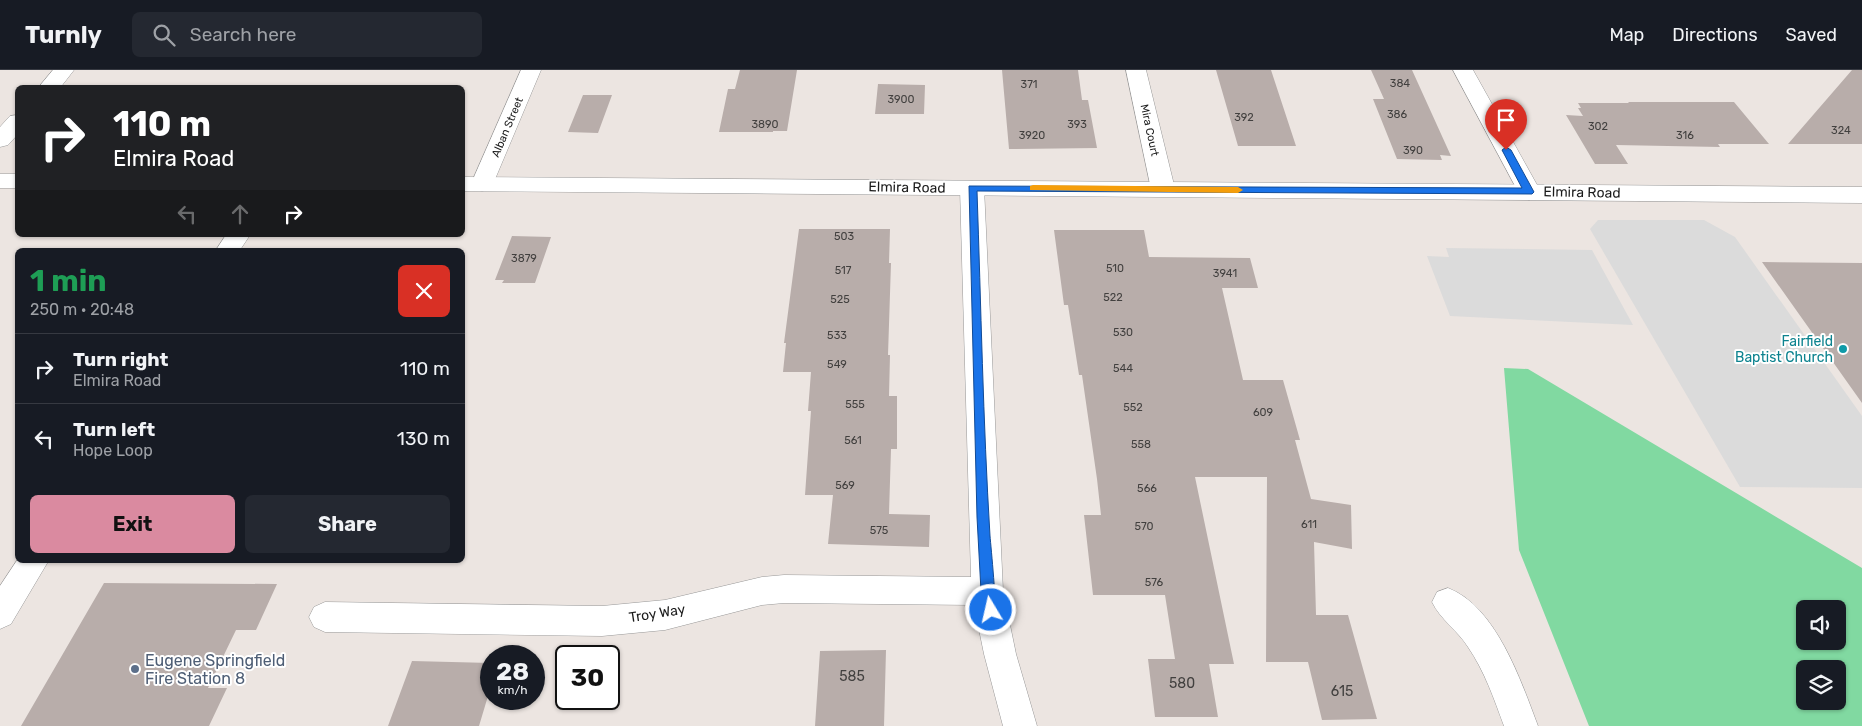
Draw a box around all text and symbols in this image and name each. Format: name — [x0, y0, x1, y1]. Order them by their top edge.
search box — [132, 12, 482, 57]
text: Turnly — [25, 21, 102, 49]
icon: search — [150, 21, 178, 49]
text: Search here — [190, 23, 296, 46]
text: Map — [1609, 24, 1644, 46]
text: Directions — [1672, 24, 1758, 46]
text: Saved — [1786, 24, 1837, 46]
house number: 384 — [1390, 77, 1410, 90]
house number: 371 — [1021, 78, 1037, 91]
house number: 3900 — [887, 93, 915, 106]
street label: Alban Street — [489, 95, 526, 159]
pin — [1485, 99, 1527, 150]
text: 110 m — [113, 103, 211, 145]
street label: Mira Court — [1138, 103, 1162, 158]
icon: right — [30, 105, 95, 170]
icon: arrive — [1492, 106, 1520, 134]
house number: 386 — [1387, 108, 1407, 121]
house number: 392 — [1234, 111, 1254, 124]
house number: 3890 — [751, 118, 779, 131]
house number: 393 — [1067, 118, 1087, 131]
house number: 302 — [1588, 120, 1608, 133]
house number: 324 — [1831, 124, 1851, 137]
house number: 3920 — [1019, 129, 1045, 142]
house number: 316 — [1676, 129, 1694, 142]
house number: 390 — [1403, 144, 1423, 157]
text: Elmira Road — [113, 145, 234, 172]
street label: Elmira Road — [868, 178, 946, 197]
street label: Elmira Road — [1543, 183, 1621, 202]
icon: left — [173, 200, 201, 228]
icon: ahead — [226, 200, 254, 228]
icon: right — [279, 200, 307, 228]
house number: 503 — [834, 230, 854, 243]
house number: 3879 — [511, 252, 537, 265]
house number: 510 — [1106, 262, 1124, 275]
text: 1 min — [30, 263, 107, 299]
house number: 517 — [835, 264, 852, 277]
button: close — [398, 265, 450, 317]
house number: 3941 — [1213, 267, 1237, 280]
house number: 522 — [1103, 291, 1123, 304]
house number: 525 — [830, 293, 850, 306]
text: 250 m · 20:48 — [30, 300, 134, 319]
house number: 530 — [1113, 326, 1133, 339]
house number: 533 — [827, 329, 847, 342]
place label: Fairfield Baptist Church — [1735, 333, 1833, 366]
marker: Fairfield Baptist Church — [1837, 343, 1849, 355]
text: Turn right — [73, 348, 168, 371]
icon: right — [30, 355, 58, 383]
text: 110 m — [400, 357, 450, 380]
house number: 549 — [827, 358, 847, 371]
house number: 544 — [1113, 362, 1133, 375]
text: Elmira Road — [73, 371, 161, 390]
house number: 555 — [845, 398, 865, 411]
house number: 552 — [1123, 401, 1143, 414]
house number: 609 — [1253, 406, 1273, 419]
text: Turn left — [73, 418, 155, 441]
icon: left — [30, 425, 58, 453]
text: 130 m — [397, 427, 450, 450]
house number: 561 — [844, 434, 862, 447]
house number: 558 — [1131, 438, 1151, 451]
text: Hope Loop — [73, 441, 153, 460]
house number: 569 — [835, 479, 855, 492]
house number: 566 — [1137, 482, 1157, 495]
button: Exit — [30, 495, 235, 553]
button: Share — [245, 495, 450, 553]
house number: 611 — [1301, 518, 1317, 531]
house number: 570 — [1134, 520, 1154, 533]
house number: 575 — [870, 524, 889, 537]
house number: 576 — [1145, 576, 1164, 589]
position arrow — [964, 583, 1016, 635]
map controls — [1796, 600, 1846, 710]
button: sound — [1796, 600, 1846, 650]
street label: Troy Way — [628, 601, 687, 626]
speed limit sign: 30 — [555, 645, 620, 710]
place label: Eugene Springfield Fire Station 8 — [145, 651, 285, 688]
text: 28 — [496, 657, 529, 686]
button: layers — [1796, 660, 1846, 710]
marker: Eugene Springfield Fire Station 8 — [129, 663, 141, 675]
house number: 585 — [839, 668, 865, 685]
house number: 580 — [1169, 675, 1195, 692]
text: km/h — [498, 683, 527, 697]
house number: 615 — [1331, 683, 1353, 700]

